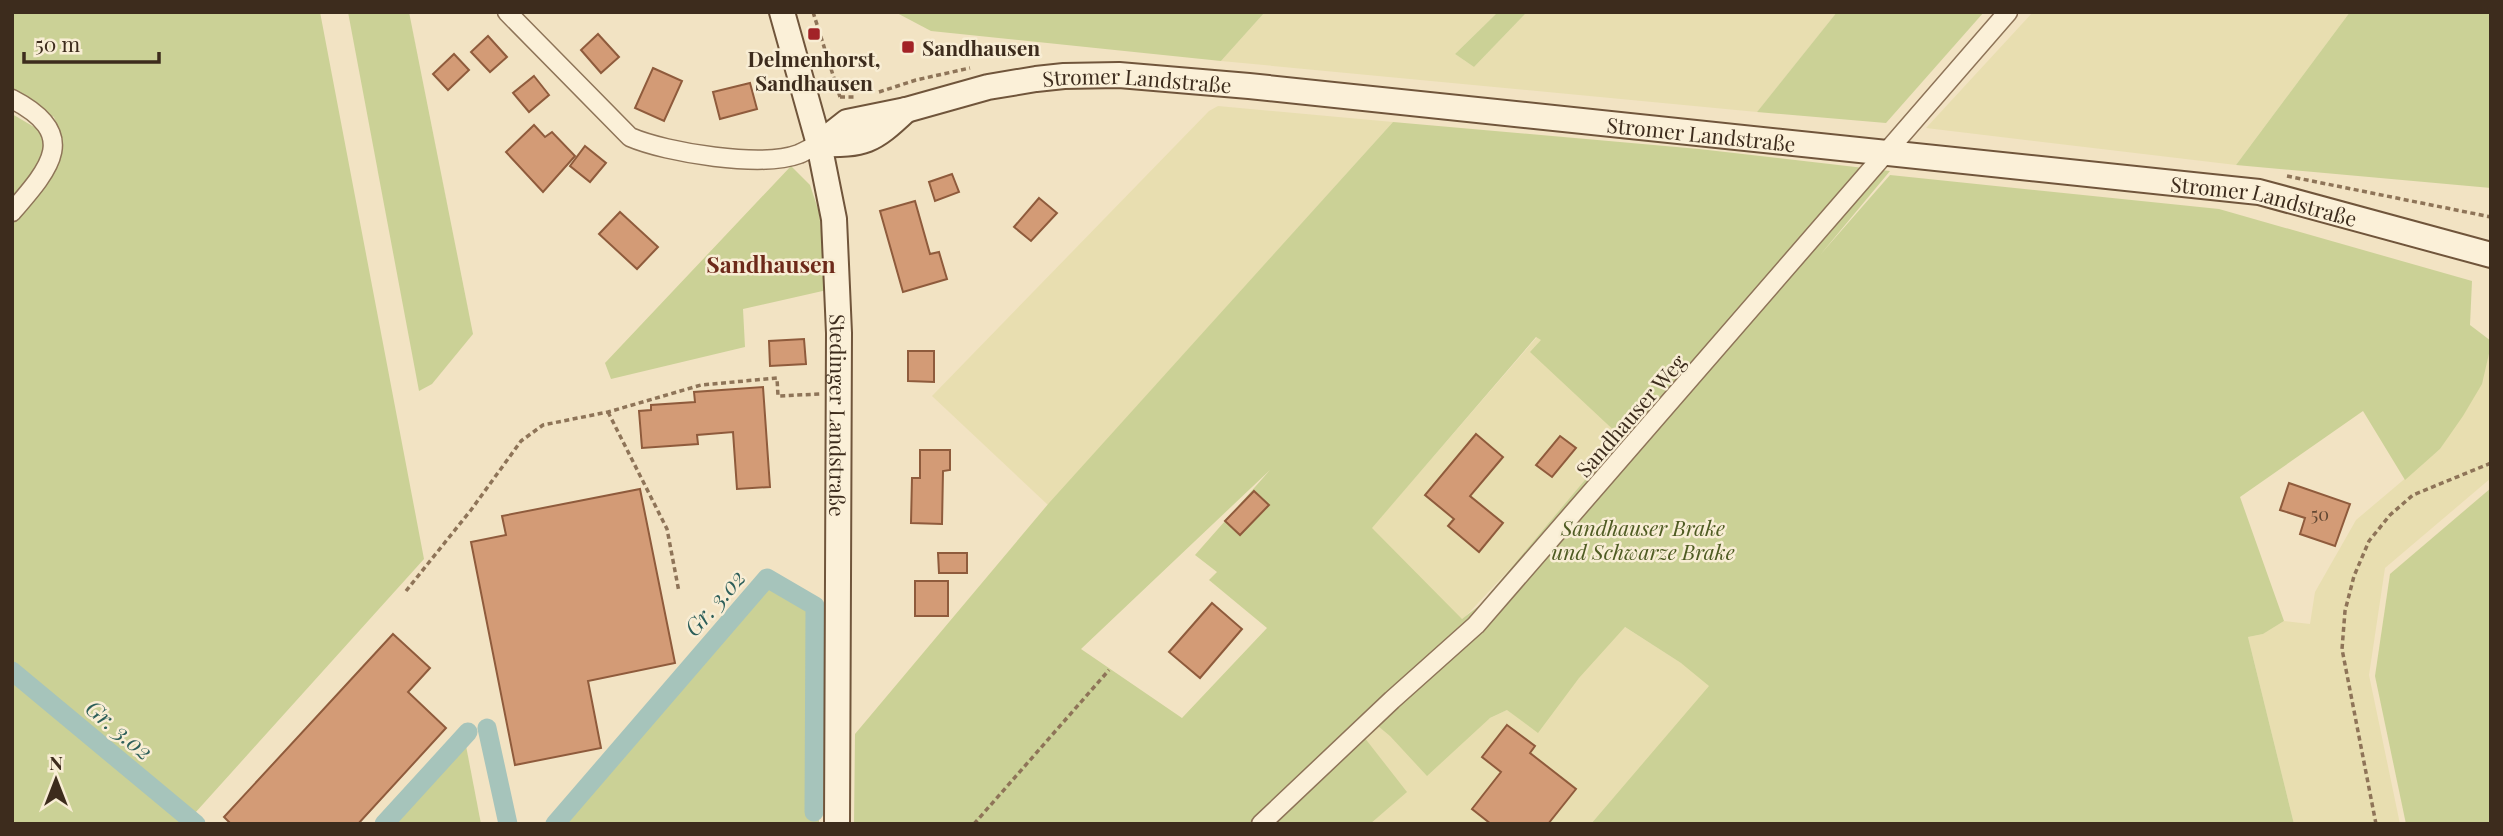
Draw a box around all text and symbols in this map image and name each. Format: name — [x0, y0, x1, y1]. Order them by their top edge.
scale bar — [24, 21, 159, 65]
marker: Delmenhorst, Sandhausen — [806, 26, 822, 42]
text: 50 m — [35, 29, 81, 57]
place label: Sandhausen — [922, 33, 1040, 61]
marker: Sandhausen — [900, 39, 916, 55]
place label: Delmenhorst, Sandhausen — [748, 44, 881, 96]
street label: Stromer Landstraße — [1041, 61, 1233, 98]
street label: Stromer Landstraße — [1605, 110, 1797, 157]
street label: Stromer Landstraße — [2169, 169, 2360, 232]
district label: Sandhausen — [706, 248, 836, 279]
street label: Stedinger Landstraße — [824, 313, 853, 517]
street label: Sandhauser Weg — [1569, 348, 1691, 482]
house number: 50 — [2311, 502, 2329, 526]
park label: Sandhauser Brake und Schwarze Brake — [1551, 513, 1735, 565]
water label: Gr. 3.02 — [676, 562, 752, 642]
water label: Gr. 3.02 — [80, 692, 160, 766]
north arrow — [21, 745, 91, 815]
text: N — [49, 749, 63, 775]

